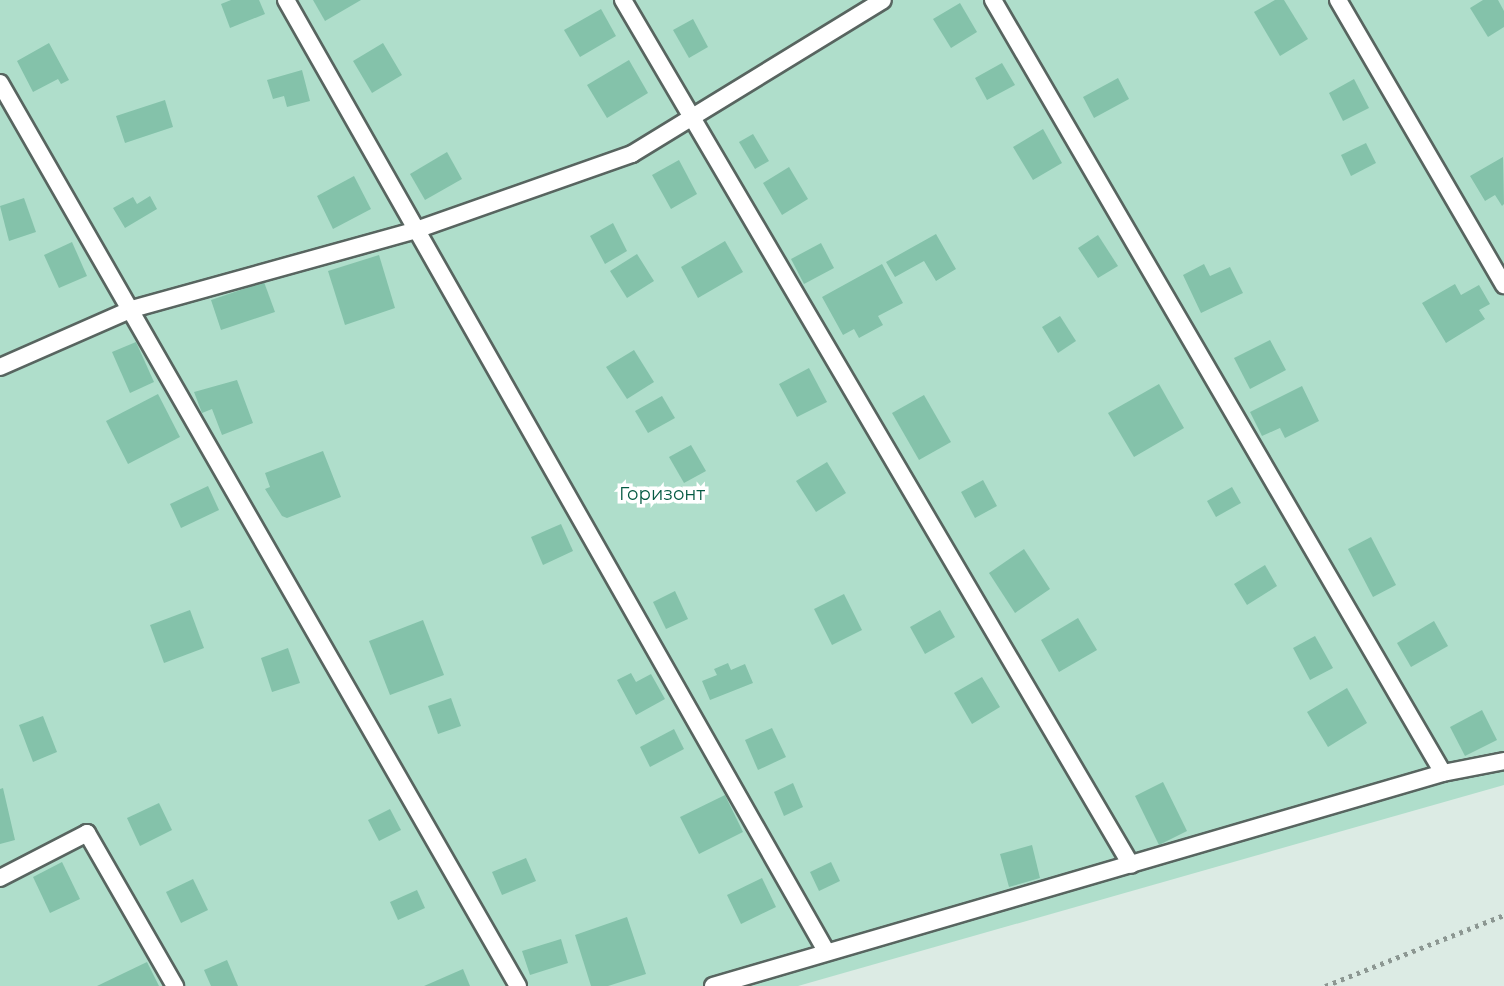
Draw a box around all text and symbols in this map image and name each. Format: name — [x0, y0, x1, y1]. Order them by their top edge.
park label: Горизонт — [619, 483, 705, 505]

